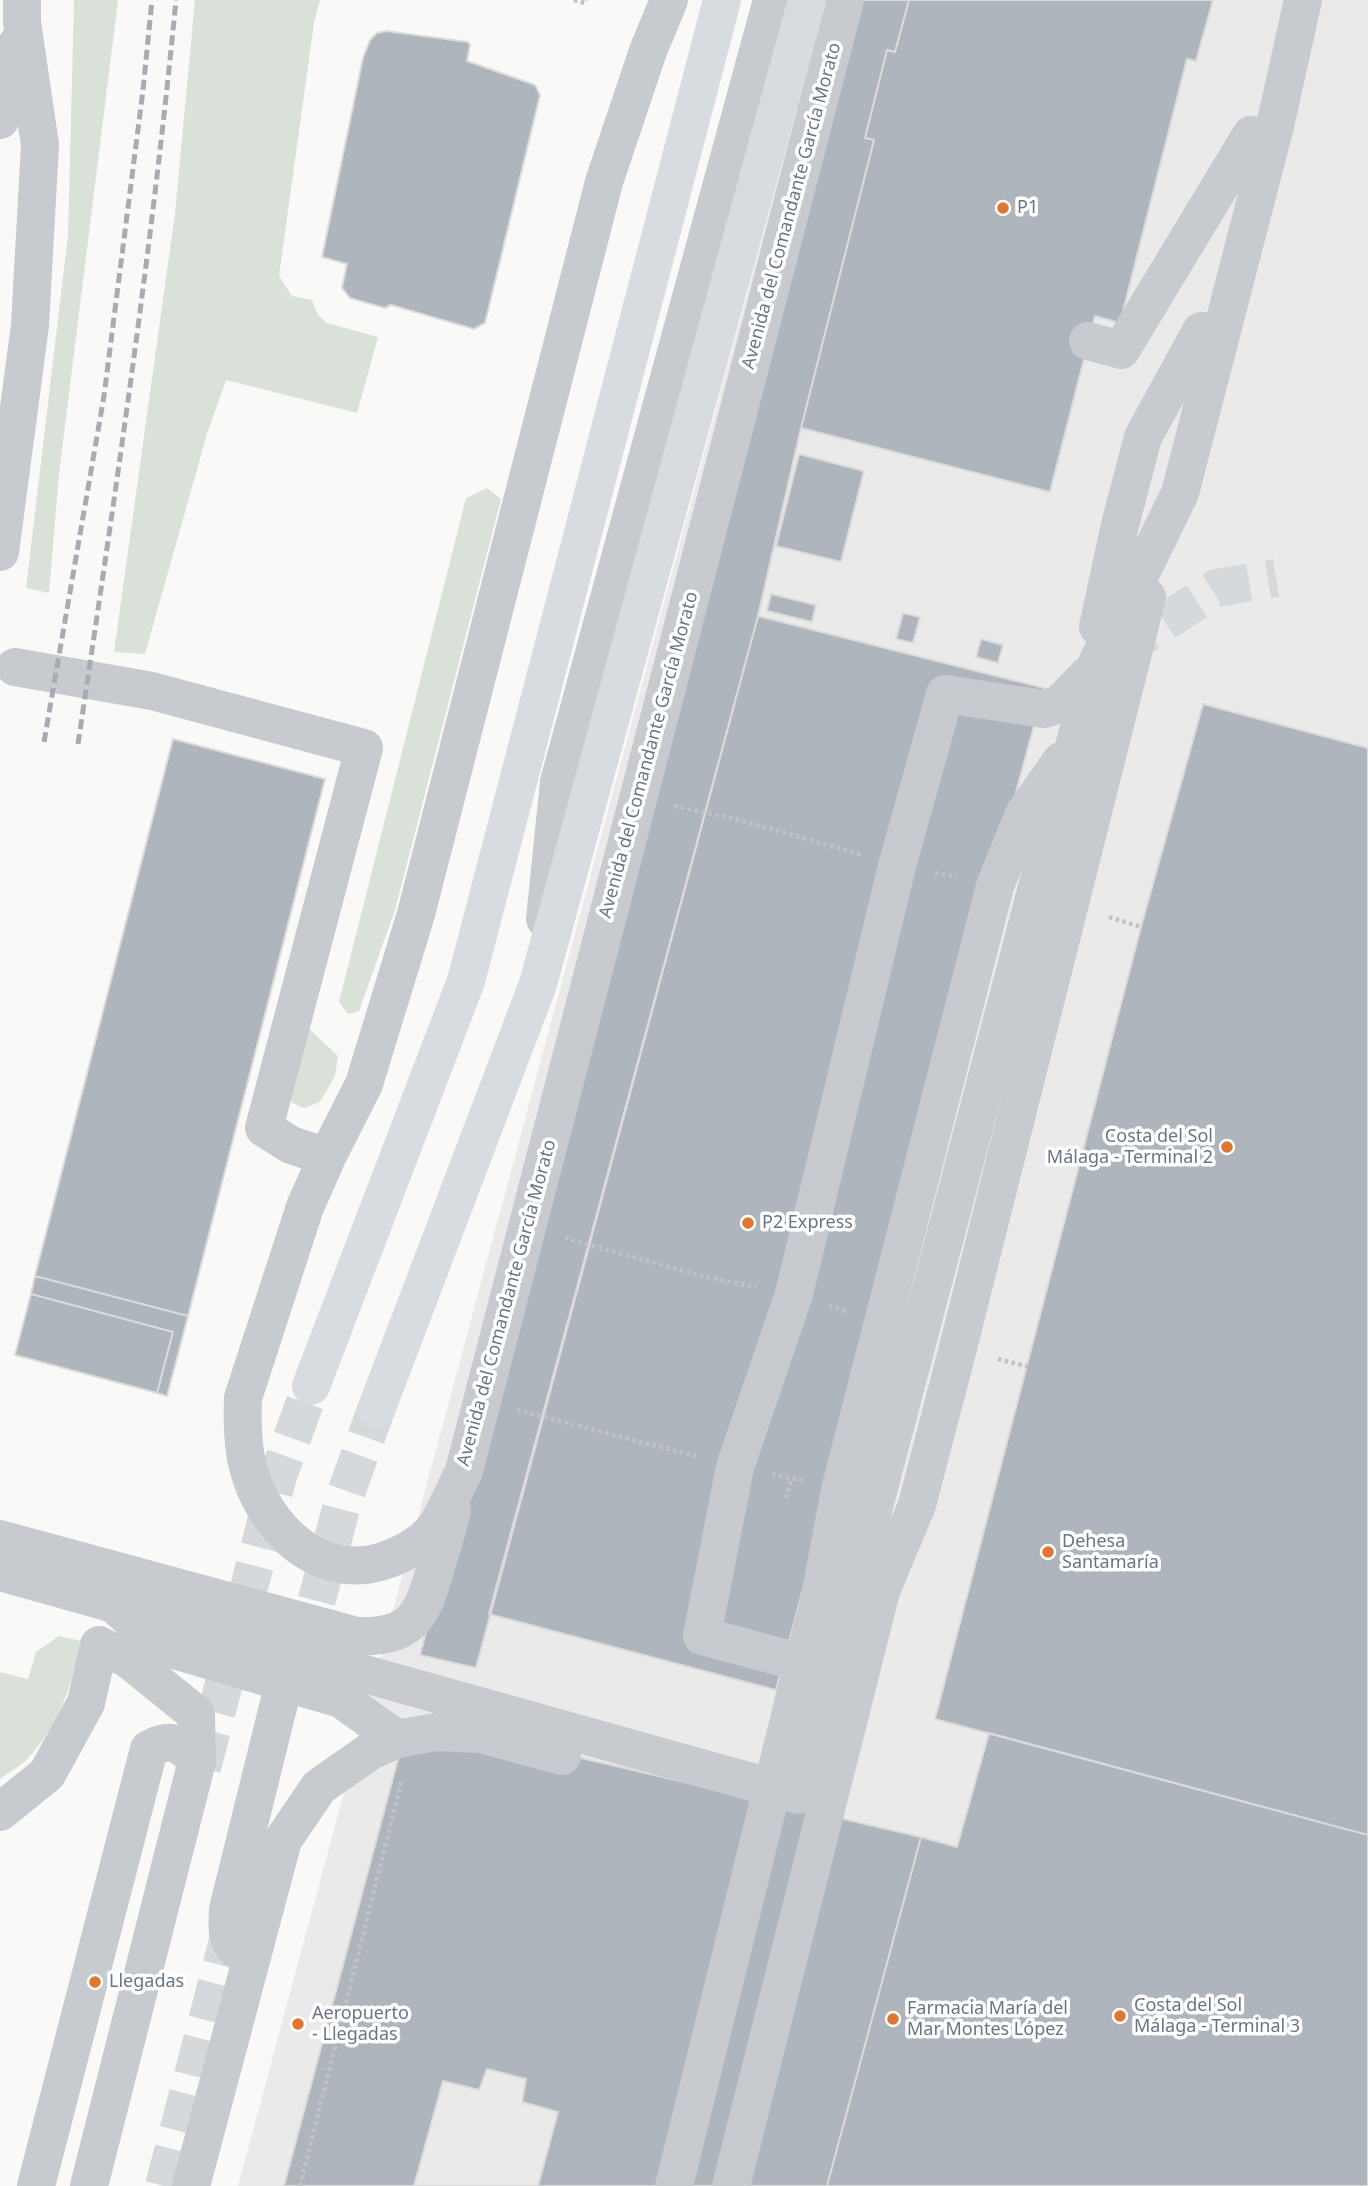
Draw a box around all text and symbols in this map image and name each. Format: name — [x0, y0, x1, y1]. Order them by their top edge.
street label: Avenida del Comandante García Morato — [738, 40, 846, 372]
place label: P1 — [1017, 197, 1038, 219]
marker: P1 — [995, 200, 1011, 216]
street label: Avenida del Comandante García Morato — [595, 589, 703, 921]
place label: Costa del Sol Málaga - Terminal 2 — [1047, 1126, 1213, 1168]
street label: Avenida del Comandante García Morato — [453, 1137, 561, 1469]
marker: Costa del Sol Málaga - Terminal 2 — [1219, 1139, 1235, 1155]
place label: P2 Express — [762, 1212, 853, 1234]
marker: P2 Express — [740, 1215, 756, 1231]
place label: Dehesa Santamaría — [1062, 1531, 1159, 1574]
marker: Dehesa Santamaría — [1040, 1544, 1056, 1560]
place label: Llegadas — [109, 1971, 184, 1993]
marker: Llegadas — [87, 1974, 103, 1990]
place label: Costa del Sol Málaga - Terminal 3 — [1134, 1995, 1300, 2038]
place label: Farmacia María del Mar Montes López — [907, 1998, 1068, 2040]
place label: Aeropuerto - Llegadas — [312, 2003, 409, 2046]
marker: Costa del Sol Málaga - Terminal 3 — [1112, 2008, 1128, 2024]
marker: Farmacia María del Mar Montes López — [885, 2011, 901, 2027]
marker: Aeropuerto - Llegadas — [290, 2016, 306, 2032]

